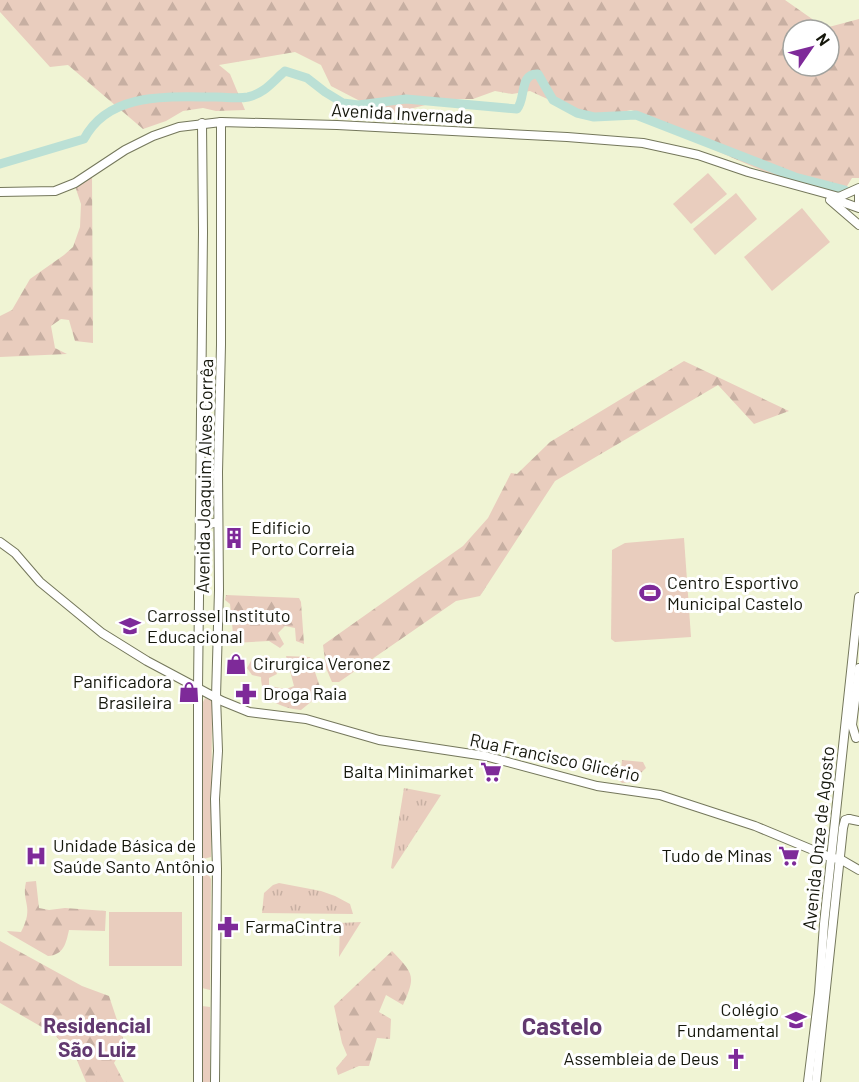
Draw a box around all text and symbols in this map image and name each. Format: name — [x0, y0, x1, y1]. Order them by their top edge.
north arrow — [781, 18, 841, 78]
text: N — [813, 29, 835, 49]
street label: Avenida Invernada — [331, 98, 473, 128]
street label: Avenida Joaquim Alves Corrêa — [191, 358, 217, 593]
place label: Edificio Porto Correia — [251, 516, 355, 559]
building icon: Edificio Porto Correia — [222, 526, 246, 550]
place label: Centro Esportivo Municipal Castelo — [667, 571, 803, 614]
sports icon: Centro Esportivo Municipal Castelo — [638, 581, 662, 605]
place label: Carrossel Instituto Educacional — [147, 604, 291, 647]
school or university icon: Carrossel Instituto Educacional — [118, 614, 142, 638]
shop icon: Cirurgica Veronez — [224, 652, 248, 676]
place label: Cirurgica Veronez — [253, 652, 390, 674]
place label: Panificadora Brasileira — [73, 670, 172, 713]
shop icon: Panificadora Brasileira — [177, 680, 201, 704]
pharmacy icon: Droga Raia — [234, 682, 258, 706]
place label: Droga Raia — [263, 682, 347, 704]
street label: Rua Francisco Glicério — [468, 728, 642, 786]
street label: Avenida Onze de Agosto — [797, 745, 839, 931]
place label: Balta Minimarket — [343, 760, 474, 782]
supermarket icon: Balta Minimarket — [479, 760, 503, 784]
place label: Unidade Básica de Saúde Santo Antônio — [53, 834, 215, 877]
hospital icon: Unidade Básica de Saúde Santo Antônio — [24, 844, 48, 868]
place label: Tudo de Minas — [662, 844, 772, 866]
supermarket icon: Tudo de Minas — [777, 844, 801, 868]
pharmacy icon: FarmaCintra — [216, 915, 240, 939]
place label: FarmaCintra — [245, 915, 342, 937]
place label: Colégio Fundamental — [677, 998, 779, 1041]
school or university icon: Colégio Fundamental — [784, 1008, 808, 1032]
district label: Castelo — [522, 1011, 602, 1040]
district label: Residencial São Luiz — [43, 1012, 151, 1061]
place label: Assembleia de Deus — [564, 1047, 719, 1069]
church icon: Assembleia de Deus — [724, 1047, 748, 1071]

